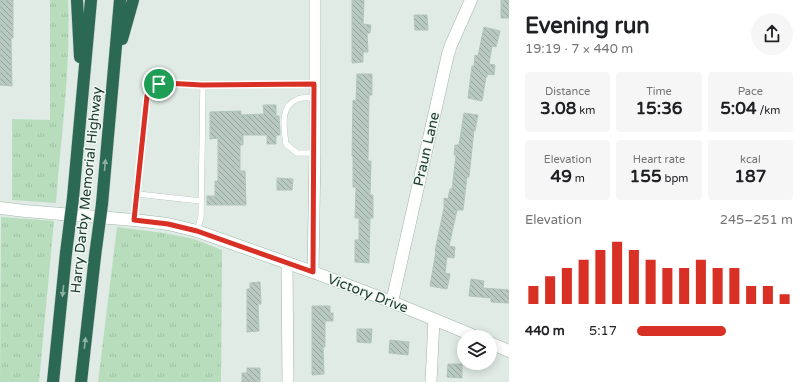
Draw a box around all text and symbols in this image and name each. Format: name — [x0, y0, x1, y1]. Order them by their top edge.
text: Evening run — [525, 13, 650, 39]
button: share — [751, 13, 793, 55]
text: 19:19 · 7 × 440 m — [525, 41, 633, 57]
pin — [142, 67, 176, 101]
icon: arrive — [148, 73, 170, 95]
street label: Harry Darby Memorial Highway — [67, 85, 106, 294]
text: Distance — [545, 85, 590, 98]
text: Time — [646, 85, 672, 98]
text: Pace — [738, 85, 763, 98]
text: 3.08 — [540, 98, 576, 119]
text: 15:36 — [635, 98, 683, 119]
text: 5:04 — [720, 98, 757, 119]
text: km — [576, 104, 595, 117]
text: /km — [757, 104, 780, 117]
street label: Praun Lane — [410, 110, 443, 188]
text: Elevation — [544, 153, 592, 166]
text: Heart rate — [633, 153, 685, 166]
text: kcal — [740, 153, 761, 166]
one-way arrow — [102, 159, 108, 171]
text: 49 — [551, 166, 572, 187]
text: 155 — [630, 166, 662, 187]
text: 187 — [734, 166, 766, 187]
text: m — [572, 172, 585, 185]
text: bpm — [662, 172, 688, 185]
text: Elevation — [525, 212, 582, 228]
text: 245–251 m — [720, 212, 793, 228]
street label: Victory Drive — [325, 270, 411, 317]
one-way arrow — [59, 285, 66, 297]
text: 440 m — [525, 323, 565, 339]
text: 5:17 — [589, 323, 617, 339]
map controls — [457, 330, 497, 370]
button: layers — [457, 330, 497, 370]
one-way arrow — [82, 337, 88, 349]

